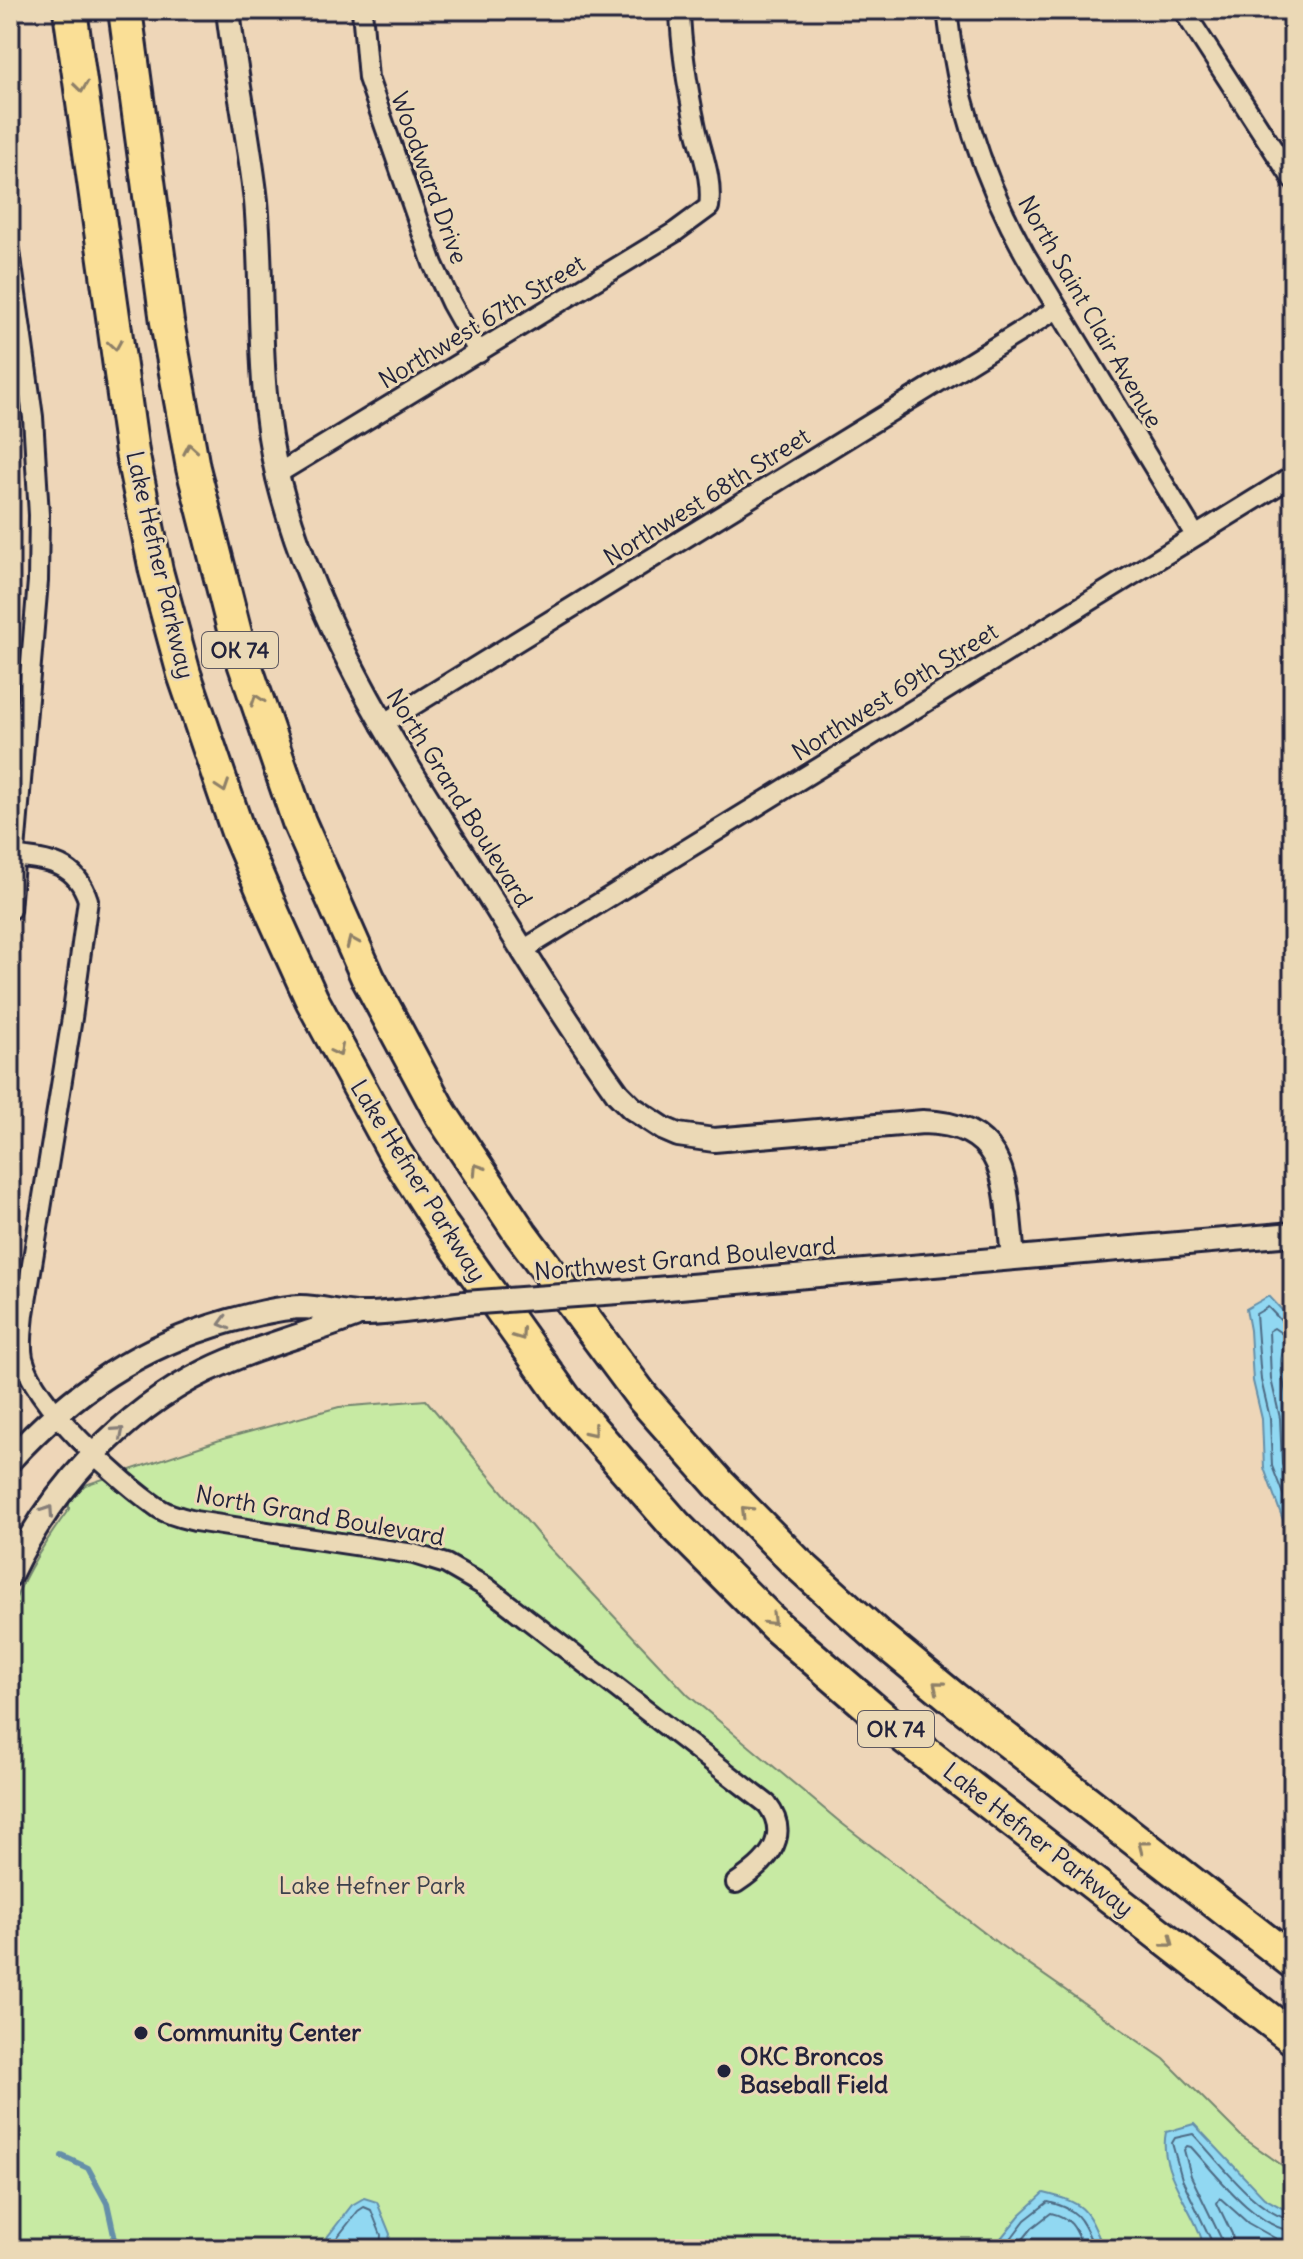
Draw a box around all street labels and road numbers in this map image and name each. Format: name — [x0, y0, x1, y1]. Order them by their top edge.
street label: Woodward Drive — [385, 88, 475, 268]
street label: North Saint Clair Avenue — [1012, 190, 1170, 433]
street label: Northwest 67th Street — [373, 248, 590, 395]
street label: Northwest 68th Street — [598, 421, 815, 572]
street label: Lake Hefner Parkway — [120, 448, 202, 682]
street label: Northwest 69th Street — [786, 616, 1003, 767]
road number: OK 74 — [202, 632, 278, 668]
street label: North Grand Boulevard — [380, 683, 539, 912]
street label: Lake Hefner Parkway — [344, 1074, 493, 1287]
street label: Northwest Grand Boulevard — [533, 1230, 837, 1286]
street label: North Grand Boulevard — [193, 1478, 447, 1552]
road number: OK 74 — [858, 1711, 934, 1747]
street label: Lake Hefner Parkway — [938, 1756, 1140, 1923]

